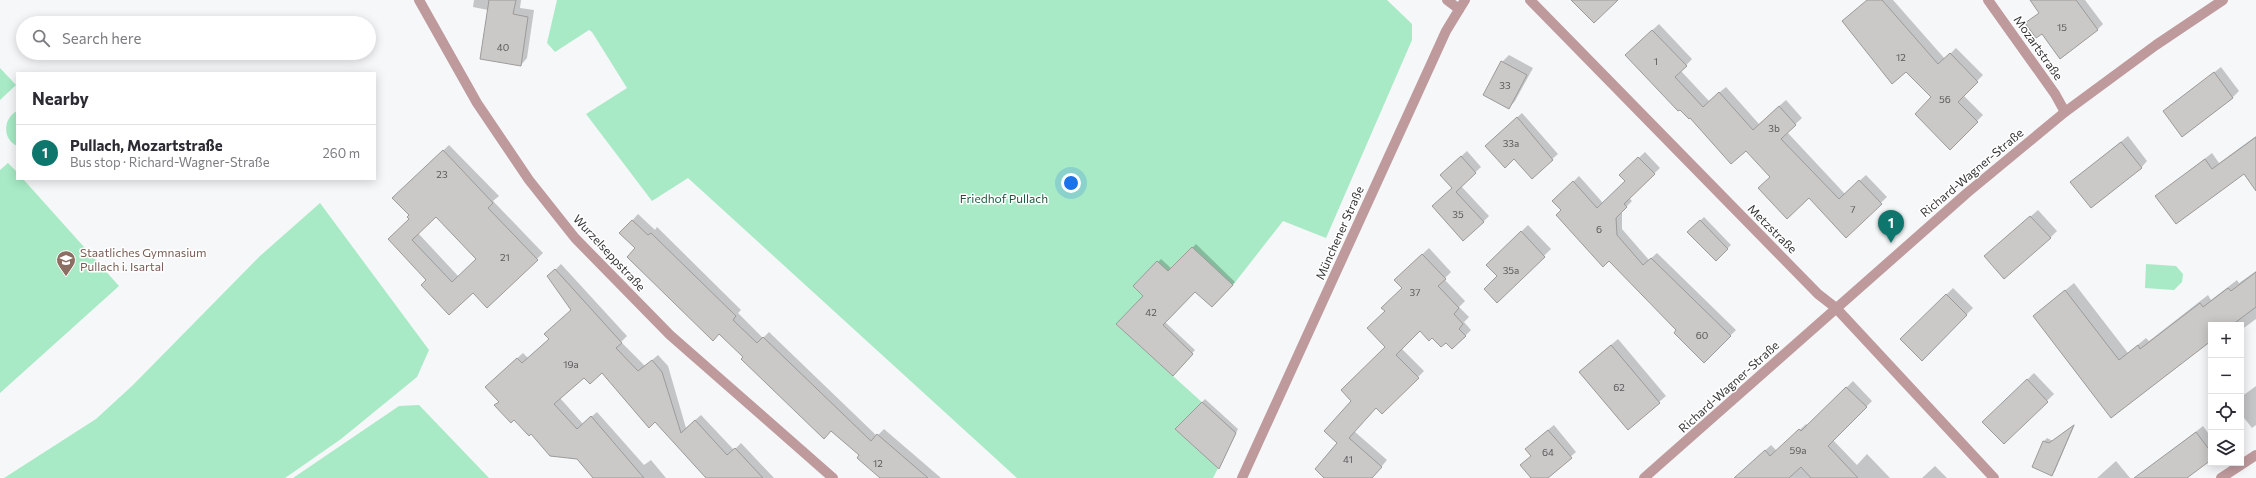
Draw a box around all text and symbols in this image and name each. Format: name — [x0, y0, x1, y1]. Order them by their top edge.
street label: Mozartstraße — [2011, 13, 2066, 82]
search box — [16, 16, 376, 60]
house number: 15 — [2057, 21, 2067, 33]
icon: search — [30, 27, 52, 49]
text: Search here — [62, 29, 141, 47]
house number: 40 — [497, 41, 509, 53]
house number: 12 — [1896, 51, 1906, 63]
house number: 1 — [1654, 55, 1658, 67]
house number: 33 — [1499, 79, 1511, 91]
text: Nearby — [32, 88, 89, 109]
house number: 56 — [1939, 93, 1951, 105]
house number: 3b — [1768, 122, 1780, 134]
street label: Richard-Wagner-Straße — [1917, 125, 2026, 219]
text: Pullach, Mozartstraße — [70, 136, 223, 154]
house number: 33a — [1503, 137, 1519, 149]
text: 1 — [42, 145, 48, 161]
text: 260 m — [323, 145, 360, 161]
text: Bus stop · Richard-Wagner-Straße — [70, 154, 270, 170]
house number: 23 — [436, 168, 448, 180]
your location — [1061, 173, 1081, 193]
street label: Münchener Straße — [1312, 184, 1366, 282]
park label: Friedhof Pullach — [960, 191, 1048, 205]
street label: Metzstraße — [1745, 201, 1800, 256]
house number: 7 — [1850, 203, 1856, 215]
house number: 35 — [1452, 208, 1464, 220]
pin: 1 — [1878, 210, 1904, 243]
street label: Wurzelseppstraße — [571, 211, 649, 293]
house number: 6 — [1596, 223, 1602, 235]
place label: Staatliches Gymnasium Pullach i. Isartal — [80, 245, 206, 273]
school or university icon: Staatliches Gymnasium Pullach i. Isartal — [55, 249, 77, 277]
house number: 21 — [500, 251, 510, 263]
house number: 35a — [1503, 264, 1519, 276]
house number: 37 — [1410, 286, 1420, 298]
house number: 42 — [1145, 306, 1157, 318]
map controls — [2208, 322, 2244, 466]
button: + — [2208, 322, 2244, 358]
house number: 60 — [1696, 329, 1708, 341]
street label: Richard-Wagner-Straße — [1675, 338, 1781, 435]
house number: 19a — [563, 358, 579, 370]
button: − — [2208, 358, 2244, 394]
house number: 62 — [1613, 381, 1625, 393]
button: locate — [2208, 394, 2244, 430]
button: layers — [2208, 430, 2244, 466]
house number: 59a — [1789, 444, 1807, 456]
house number: 64 — [1542, 446, 1554, 458]
house number: 41 — [1343, 453, 1353, 465]
house number: 12 — [873, 457, 883, 469]

